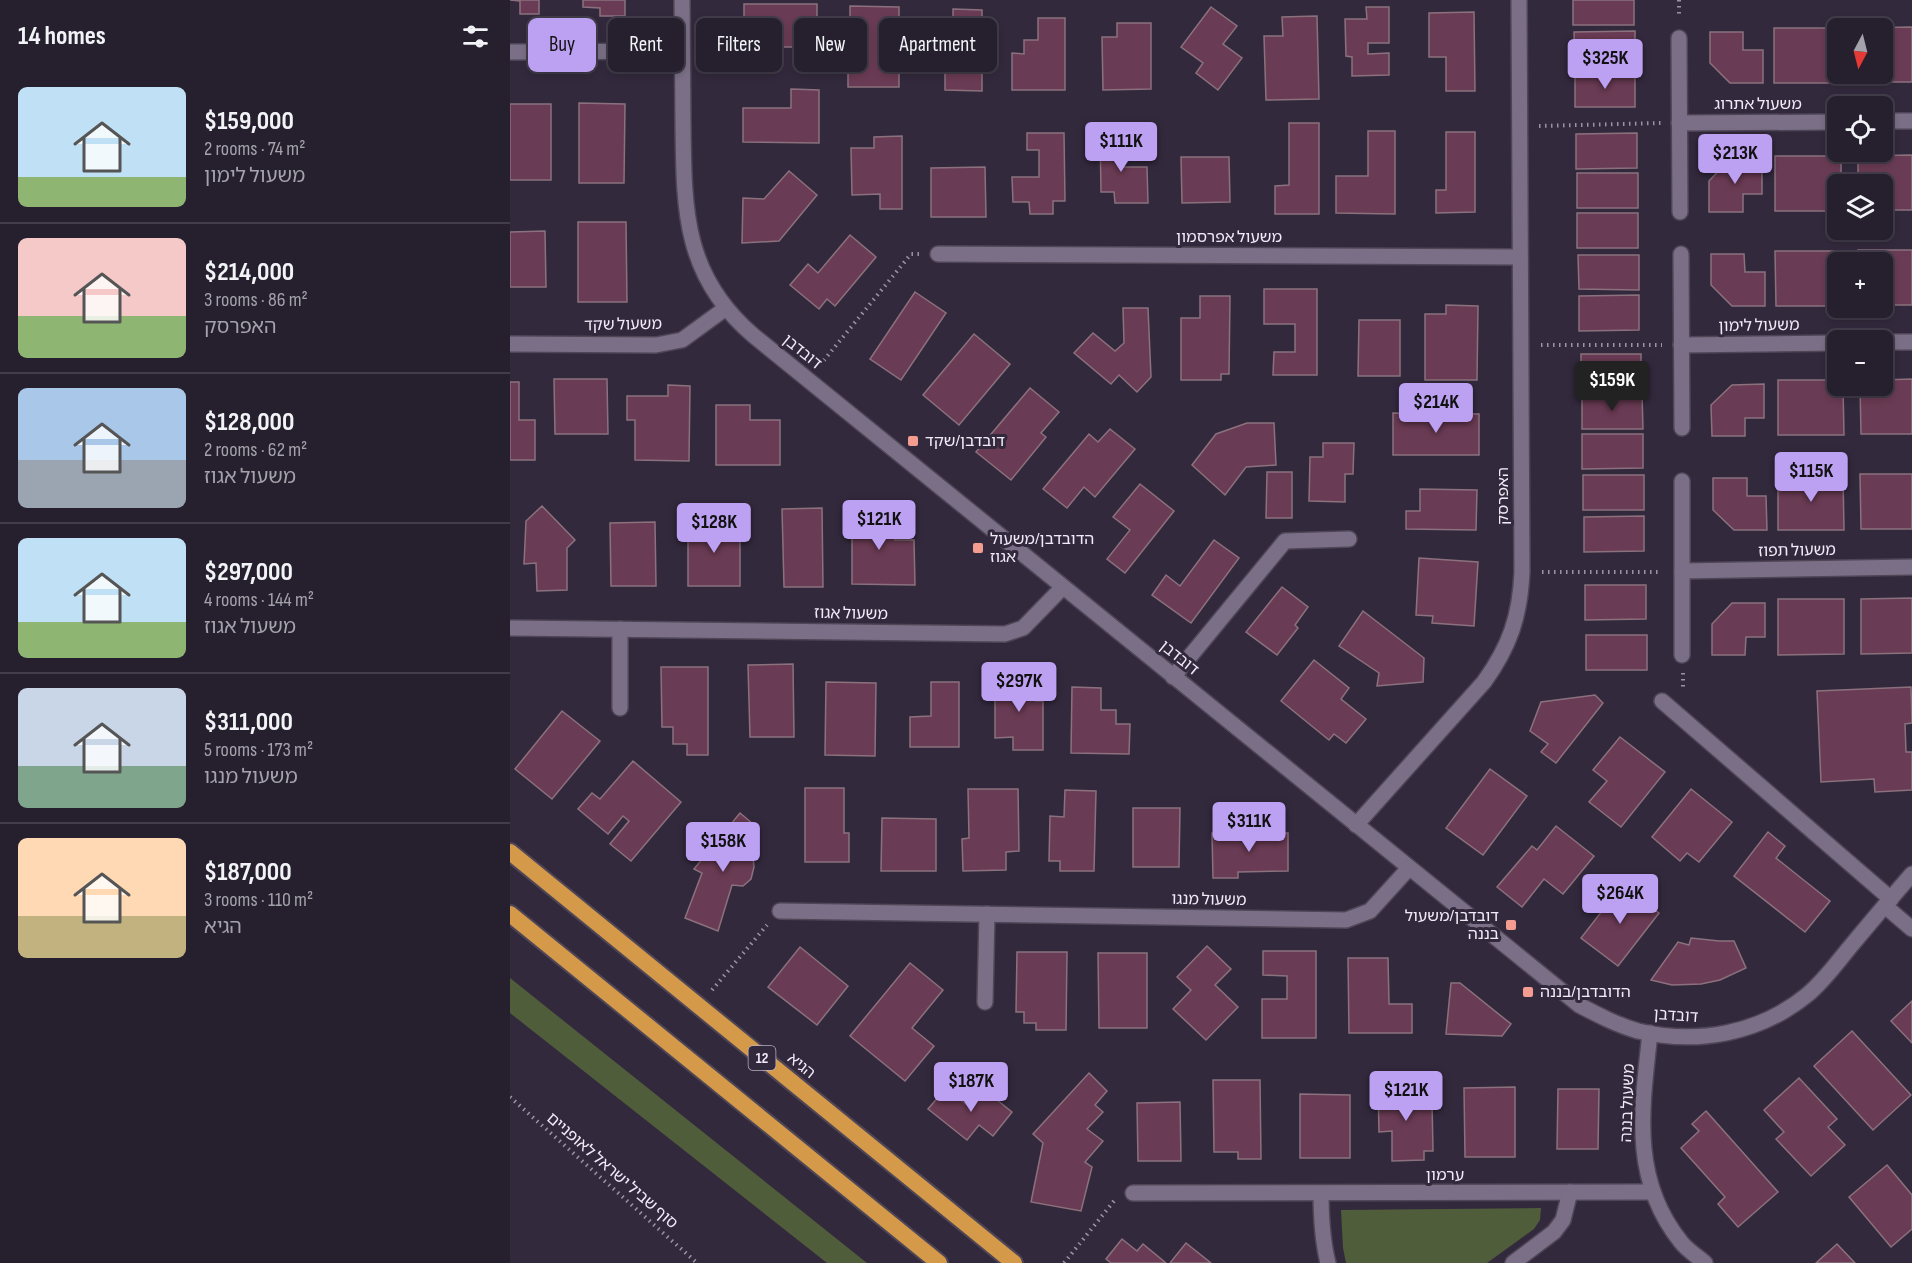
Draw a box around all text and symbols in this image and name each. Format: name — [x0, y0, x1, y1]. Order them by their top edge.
chip: Buy — [528, 18, 596, 72]
chip: Rent — [608, 18, 684, 72]
chip: Filters — [696, 18, 782, 72]
chip: New — [794, 18, 867, 72]
chip: Apartment — [879, 18, 997, 72]
north arrow — [1827, 18, 1893, 84]
map controls — [1827, 18, 1893, 396]
icon: filters — [459, 20, 492, 53]
text: 14 homes — [18, 21, 106, 52]
pin: $325K — [1563, 39, 1647, 90]
text: $325K — [1582, 46, 1628, 70]
street label: משעול אתרוג — [1714, 95, 1802, 114]
button: locate — [1827, 96, 1893, 162]
text: $159,000 — [204, 106, 294, 137]
icon: home — [66, 111, 138, 183]
pin: $111K — [1079, 122, 1163, 173]
text: $111K — [1099, 129, 1143, 153]
pin: $213K — [1693, 134, 1777, 185]
text: 2 rooms · 74 m² — [204, 137, 305, 161]
text: $213K — [1712, 141, 1758, 165]
text: משעול לימון — [204, 164, 305, 188]
button: layers — [1827, 174, 1893, 240]
street label: משעול אפרסמון — [1176, 228, 1282, 247]
button: + — [1827, 252, 1893, 318]
text: $214,000 — [204, 257, 294, 288]
icon: home — [66, 262, 138, 334]
text: 3 rooms · 86 m² — [204, 288, 308, 312]
text: האפרסק — [204, 315, 276, 339]
street label: משעול שקד — [584, 315, 662, 335]
street label: משעול לימון — [1718, 316, 1800, 336]
button: − — [1827, 330, 1893, 396]
street label: דובדבן — [779, 331, 826, 374]
pin: $159K — [1570, 361, 1654, 412]
text: $159K — [1589, 368, 1635, 392]
pin: $214K — [1394, 383, 1478, 434]
text: $214K — [1413, 390, 1459, 414]
text: $128,000 — [204, 407, 294, 438]
icon: home — [66, 412, 138, 484]
place label: דובדבן/שקד — [925, 432, 1005, 451]
marker: דובדבן/שקד — [906, 434, 920, 448]
text: 2 rooms · 62 m² — [204, 438, 307, 462]
pin: $115K — [1769, 452, 1853, 503]
text: $115K — [1789, 459, 1833, 483]
text: משעול אגוז — [204, 465, 296, 489]
street label: האפרסק — [1494, 467, 1513, 525]
pin: $121K — [837, 500, 921, 551]
pin: $128K — [672, 503, 756, 554]
text: $121K — [857, 507, 902, 531]
text: $128K — [691, 510, 737, 534]
place label: הדובדבן/משעול אגוז — [990, 530, 1094, 567]
marker: הדובדבן/משעול אגוז — [971, 541, 985, 555]
street label: משעול תפוז — [1758, 541, 1836, 561]
text: $297,000 — [204, 557, 293, 588]
icon: home — [66, 562, 138, 634]
text: 4 rooms · 144 m² — [204, 588, 314, 612]
street label: משעול אגוז — [814, 604, 888, 624]
text: משעול אגוז — [204, 615, 296, 639]
street label: דובדבן — [1156, 637, 1203, 680]
pin: $297K — [977, 662, 1061, 713]
text: $297K — [995, 669, 1043, 693]
text: $311,000 — [204, 707, 293, 738]
icon: home — [66, 712, 138, 784]
text: 5 rooms · 173 m² — [204, 738, 313, 762]
text: משעול מנגו — [204, 765, 298, 789]
pin: $311K — [1207, 802, 1291, 853]
text: $311K — [1227, 809, 1271, 833]
pin: $158K — [681, 822, 765, 873]
text: $158K — [700, 829, 746, 853]
text: $187,000 — [204, 857, 292, 888]
icon: home — [66, 862, 138, 934]
pin: $264K — [1578, 874, 1662, 925]
text: $264K — [1596, 881, 1644, 905]
text: 3 rooms · 110 m² — [204, 888, 313, 912]
street label: משעול מנגו — [1171, 890, 1247, 910]
place label: דובדבן/משעול בננה — [1405, 907, 1499, 944]
text: הגיא — [204, 915, 242, 939]
marker: דובדבן/משעול בננה — [1504, 918, 1518, 932]
place label: הדובדבן/בננה — [1540, 983, 1631, 1002]
marker: הדובדבן/בננה — [1521, 985, 1535, 999]
street label: דובדבן — [1653, 1005, 1699, 1027]
road number: 12 — [748, 1046, 776, 1070]
street label: הגיא — [783, 1049, 819, 1083]
pin: $187K — [929, 1062, 1013, 1113]
street label: משעול בננה — [1617, 1063, 1639, 1143]
text: $187K — [948, 1069, 994, 1093]
pin: $121K — [1364, 1071, 1448, 1122]
text: $121K — [1384, 1078, 1429, 1102]
street label: סוף שביל ישראל לאופניים — [543, 1109, 681, 1233]
street label: ערמון — [1426, 1166, 1464, 1185]

